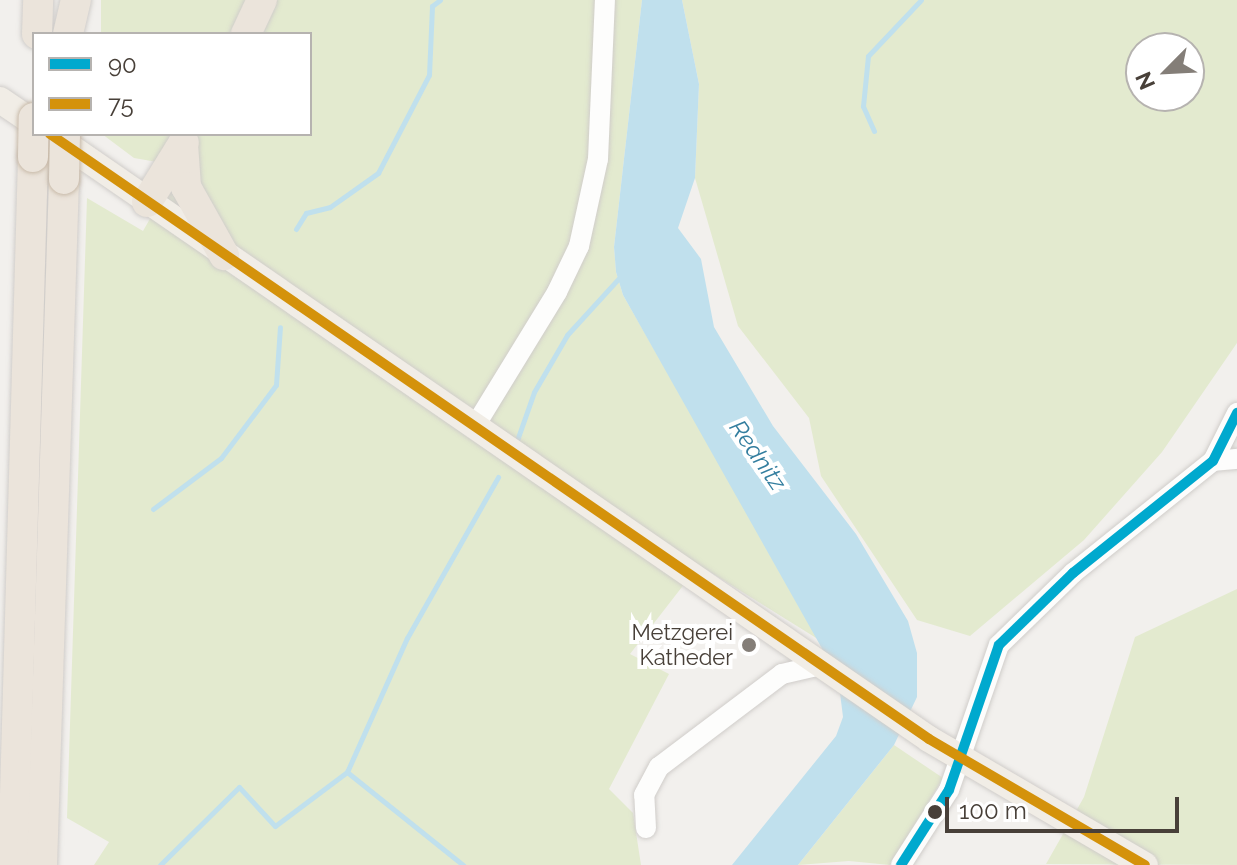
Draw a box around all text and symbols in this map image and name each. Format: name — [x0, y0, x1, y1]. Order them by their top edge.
legend — [32, 32, 312, 136]
north arrow — [1125, 32, 1205, 112]
text: 90 — [108, 50, 137, 79]
text: N — [1130, 68, 1160, 94]
text: 75 — [108, 90, 134, 119]
water label: Rednitz — [723, 414, 793, 496]
place label: Metzgerei Katheder — [632, 619, 733, 670]
marker: Metzgerei Katheder — [740, 636, 758, 654]
scale bar — [949, 781, 1183, 831]
text: 100 m — [959, 796, 1027, 825]
unlabelled marker — [927, 804, 943, 820]

